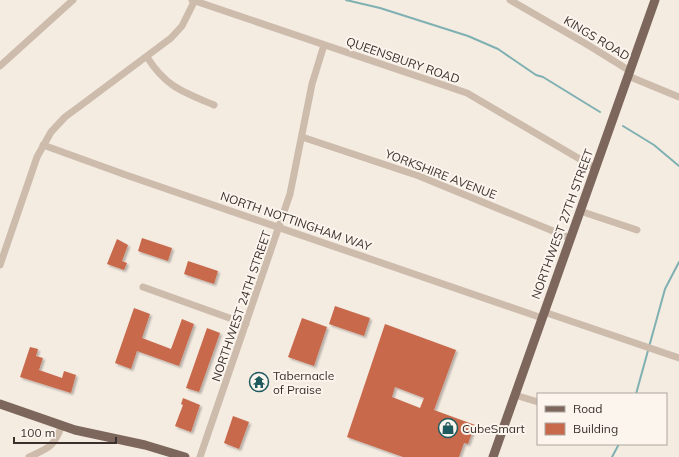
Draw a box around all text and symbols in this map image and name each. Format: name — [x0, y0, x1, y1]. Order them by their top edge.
street label: KINGS ROAD — [561, 12, 633, 64]
street label: QUEENSBURY ROAD — [344, 33, 462, 87]
street label: YORKSHIRE AVENUE — [382, 145, 499, 202]
street label: NORTHWEST 27TH STREET — [528, 146, 596, 301]
street label: NORTH NOTTINGHAM WAY — [219, 188, 374, 254]
street label: NORTHWEST 24TH STREET — [208, 228, 274, 383]
place label: Tabernacle of Praise — [273, 368, 334, 397]
temple icon: Tabernacle of Praise — [248, 371, 270, 393]
legend — [537, 393, 667, 445]
text: Road — [573, 401, 602, 416]
shop icon: CubeSmart — [437, 417, 459, 439]
scale bar — [14, 419, 116, 445]
place label: CubeSmart — [462, 421, 525, 436]
text: Building — [573, 421, 618, 436]
text: 100 m — [20, 425, 55, 440]

